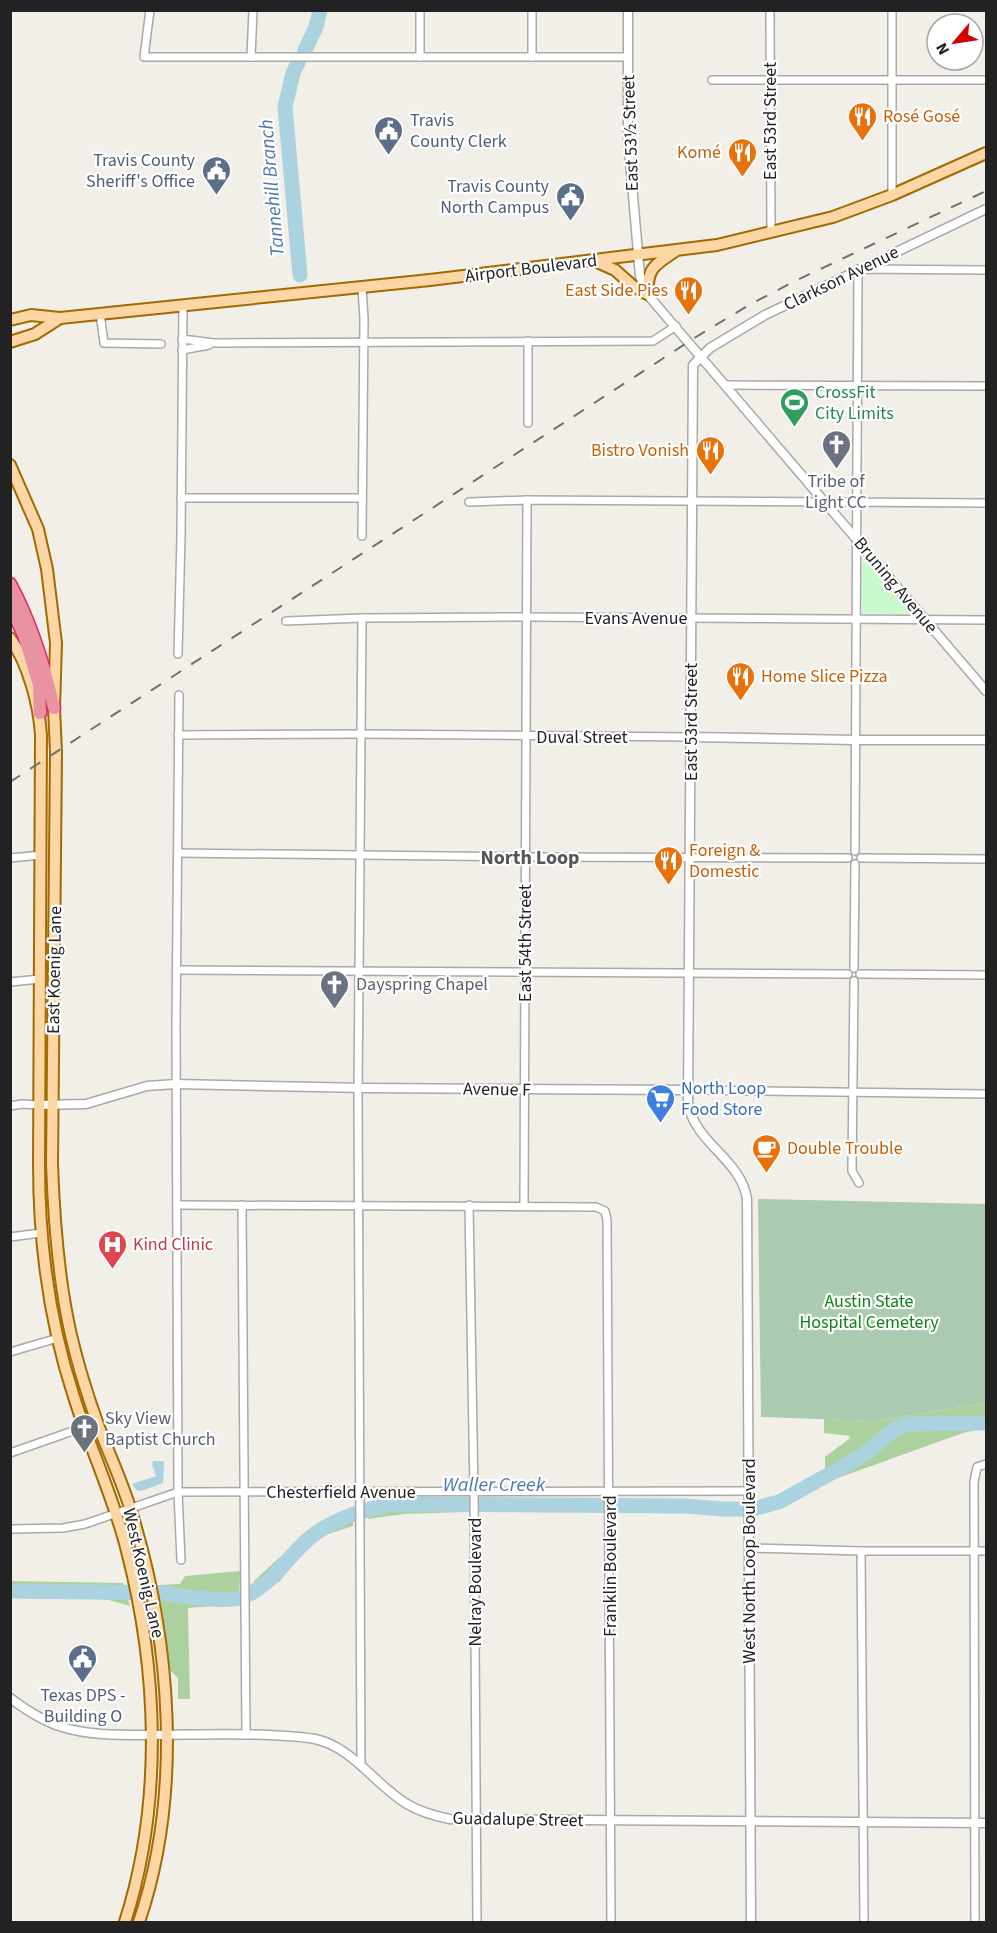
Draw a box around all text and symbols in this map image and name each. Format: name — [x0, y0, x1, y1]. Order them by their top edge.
north arrow — [925, 12, 985, 72]
text: N — [931, 39, 955, 59]
street label: East 53rd Street — [758, 62, 783, 180]
street label: East 53½ Street — [616, 74, 645, 192]
restaurant icon: Rosé Gosé — [846, 100, 878, 142]
place label: Rosé Gosé — [883, 104, 960, 129]
place label: Travis County Clerk — [410, 108, 507, 154]
public building icon: Travis County Clerk — [373, 114, 405, 156]
water label: Tannehill Branch — [252, 118, 292, 258]
restaurant icon: Komé — [726, 136, 758, 178]
place label: Komé — [677, 140, 721, 165]
place label: Travis County Sheriff's Office — [86, 148, 196, 194]
public building icon: Travis County Sheriff's Office — [200, 154, 232, 196]
place label: Travis County North Campus — [440, 174, 550, 220]
public building icon: Travis County North Campus — [554, 180, 586, 222]
street label: Clarkson Avenue — [779, 240, 903, 317]
street label: Airport Boulevard — [464, 248, 599, 289]
restaurant icon: East Side Pies — [673, 274, 705, 316]
place label: East Side Pies — [565, 278, 668, 303]
place label: CrossFit City Limits — [815, 380, 894, 426]
sports icon: CrossFit City Limits — [778, 386, 810, 428]
church icon: Tribe of Light CC — [820, 428, 852, 470]
restaurant icon: Bistro Vonish — [694, 434, 726, 476]
place label: Bistro Vonish — [591, 438, 689, 463]
place label: Tribe of Light CC — [805, 469, 867, 515]
street label: Bruning Avenue — [848, 532, 943, 639]
street label: Evans Avenue — [585, 606, 688, 631]
restaurant icon: Home Slice Pizza — [724, 660, 756, 702]
street label: East 53rd Street — [679, 663, 704, 781]
place label: Home Slice Pizza — [761, 664, 888, 689]
street label: Duval Street — [536, 725, 628, 750]
place label: Foreign & Domestic — [689, 838, 760, 884]
district label: North Loop — [480, 844, 580, 872]
restaurant icon: Foreign & Domestic — [652, 844, 684, 886]
street label: East 54th Street — [513, 884, 538, 1002]
street label: East Koenig Lane — [41, 906, 68, 1034]
church icon: Dayspring Chapel — [319, 968, 351, 1010]
place label: Dayspring Chapel — [356, 972, 488, 997]
street label: Avenue F — [463, 1076, 531, 1103]
place label: North Loop Food Store — [681, 1076, 766, 1122]
supermarket icon: North Loop Food Store — [644, 1082, 676, 1124]
cafe icon: Double Trouble — [750, 1132, 782, 1174]
place label: Double Trouble — [787, 1136, 903, 1161]
hospital icon: Kind Clinic — [96, 1228, 128, 1270]
place label: Kind Clinic — [133, 1232, 213, 1257]
park label: Austin State Hospital Cemetery — [799, 1289, 939, 1335]
place label: Sky View Baptist Church — [105, 1406, 216, 1452]
church icon: Sky View Baptist Church — [68, 1412, 100, 1454]
street label: West North Loop Boulevard — [737, 1458, 762, 1664]
water label: Waller Creek — [443, 1471, 546, 1499]
street label: Chesterfield Avenue — [266, 1480, 416, 1505]
street label: Franklin Boulevard — [598, 1495, 623, 1637]
street label: West Koenig Lane — [116, 1506, 171, 1641]
street label: Nelray Boulevard — [463, 1518, 488, 1646]
public building icon: Texas DPS - Building O — [67, 1642, 99, 1684]
place label: Texas DPS - Building O — [40, 1683, 126, 1729]
street label: Guadalupe Street — [452, 1806, 584, 1833]

